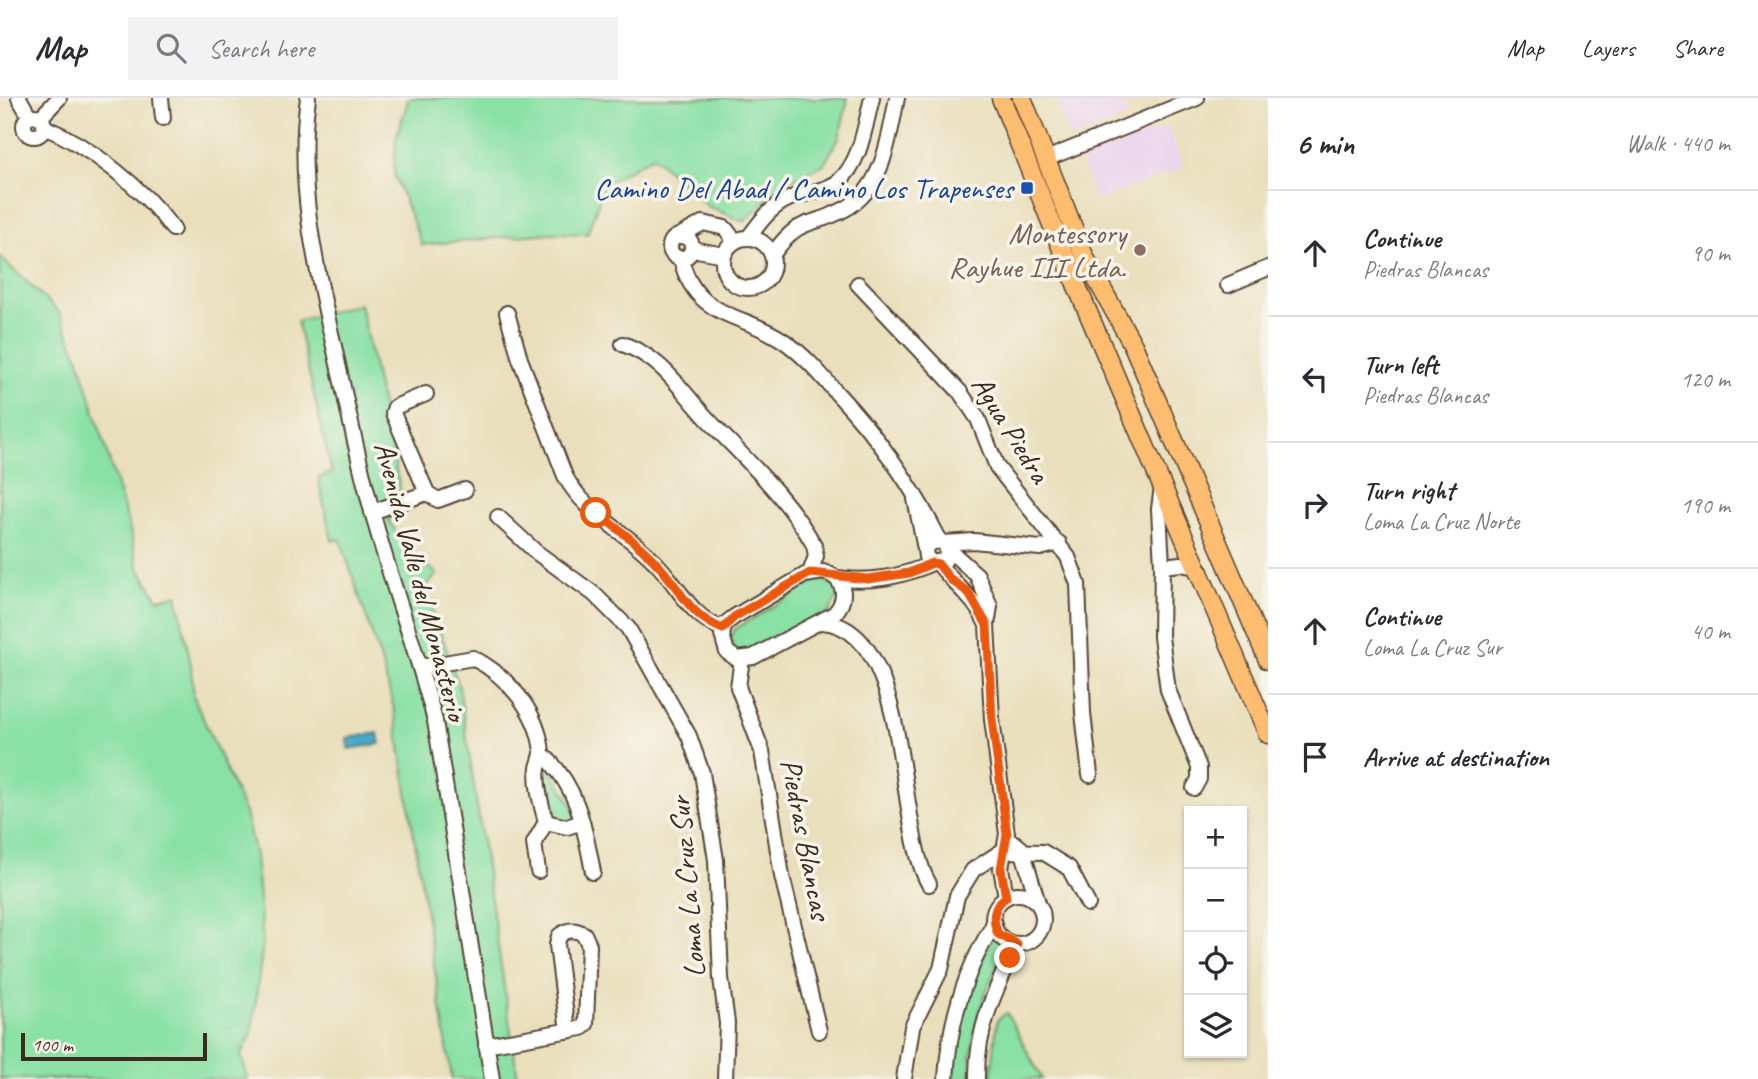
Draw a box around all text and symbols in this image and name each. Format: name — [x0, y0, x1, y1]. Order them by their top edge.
search box — [128, 17, 618, 80]
text: Map — [35, 27, 86, 69]
icon: search — [152, 29, 190, 67]
text: Search here — [208, 32, 314, 65]
text: Map — [1507, 33, 1544, 63]
text: Layers — [1582, 33, 1635, 63]
text: Share — [1673, 33, 1723, 63]
text: 6 min — [1296, 125, 1354, 163]
text: Walk · 440 m — [1626, 129, 1730, 158]
place label: Camino Del Abad / Camino Los Trapenses — [594, 169, 1016, 207]
marker: Camino Del Abad / Camino Los Trapenses — [1019, 180, 1035, 196]
place label: Montessory Rayhue III Ltda. — [949, 214, 1129, 286]
text: Continue — [1363, 222, 1441, 255]
icon: ahead — [1296, 234, 1334, 272]
text: 90 m — [1691, 239, 1730, 268]
marker: Montessory Rayhue III Ltda. — [1132, 242, 1148, 258]
text: Piedras Blancas — [1363, 255, 1488, 284]
text: Turn left — [1363, 348, 1438, 381]
icon: left — [1296, 360, 1334, 398]
text: 120 m — [1681, 365, 1730, 394]
street label: Agua Piedra — [963, 368, 1060, 492]
text: Piedras Blancas — [1363, 381, 1488, 410]
street label: Avenida Valle del Monasterio — [366, 437, 477, 728]
text: Turn right — [1363, 474, 1454, 507]
icon: right — [1296, 486, 1334, 524]
text: 190 m — [1681, 491, 1730, 520]
route start — [580, 497, 611, 528]
text: Loma La Cruz Norte — [1363, 507, 1519, 536]
text: Continue — [1363, 600, 1441, 633]
icon: ahead — [1296, 612, 1334, 650]
text: 40 m — [1691, 617, 1730, 646]
text: Loma La Cruz Sur — [1363, 633, 1502, 662]
icon: arrive — [1296, 738, 1334, 776]
text: Arrive at destination — [1363, 741, 1549, 774]
street label: Piedras Blancas — [772, 755, 841, 925]
street label: Loma La Cruz Sur — [660, 793, 714, 979]
map controls — [1184, 806, 1247, 1058]
button: + — [1184, 806, 1247, 869]
button: − — [1184, 869, 1247, 932]
button: locate — [1184, 932, 1247, 995]
route end — [994, 942, 1025, 973]
button: layers — [1184, 995, 1247, 1058]
scale bar — [21, 1030, 206, 1062]
text: 100 m — [32, 1033, 73, 1057]

